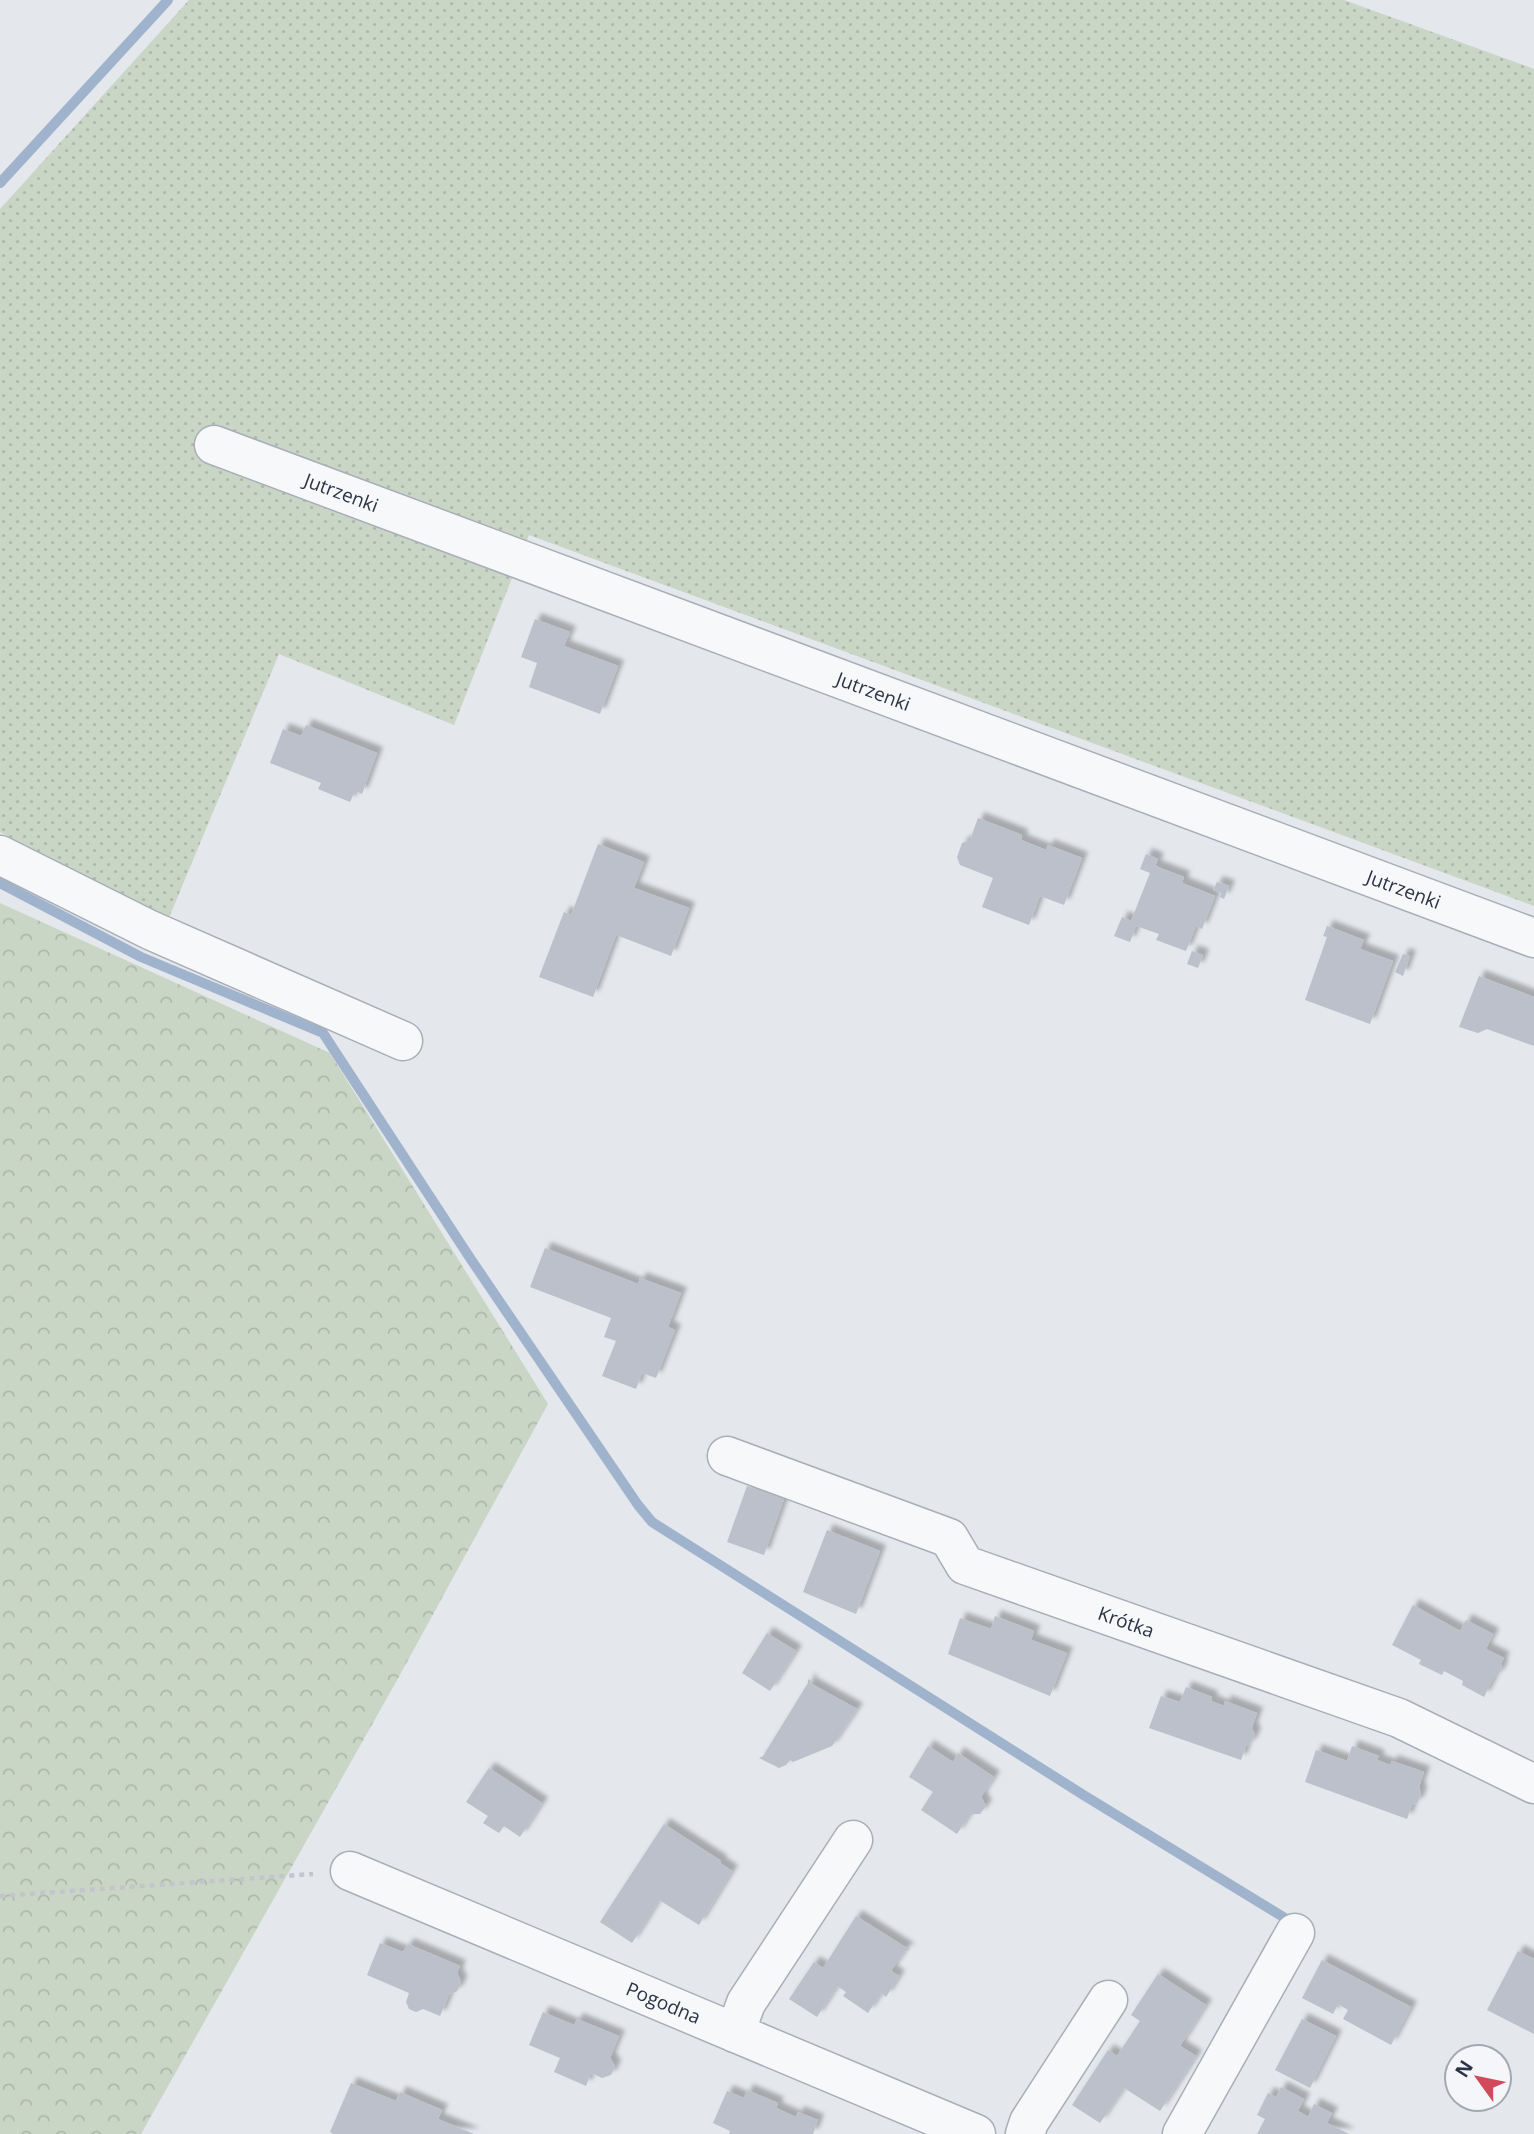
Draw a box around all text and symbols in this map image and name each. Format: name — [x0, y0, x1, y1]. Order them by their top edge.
street label: Jutrzenki — [299, 466, 382, 518]
street label: Jutrzenki — [831, 665, 914, 717]
street label: Jutrzenki — [1361, 863, 1444, 915]
street label: Krótka — [1094, 1600, 1158, 1644]
street label: Pogodna — [622, 1976, 705, 2030]
north arrow — [1443, 2043, 1513, 2113]
text: N — [1449, 2055, 1479, 2082]

